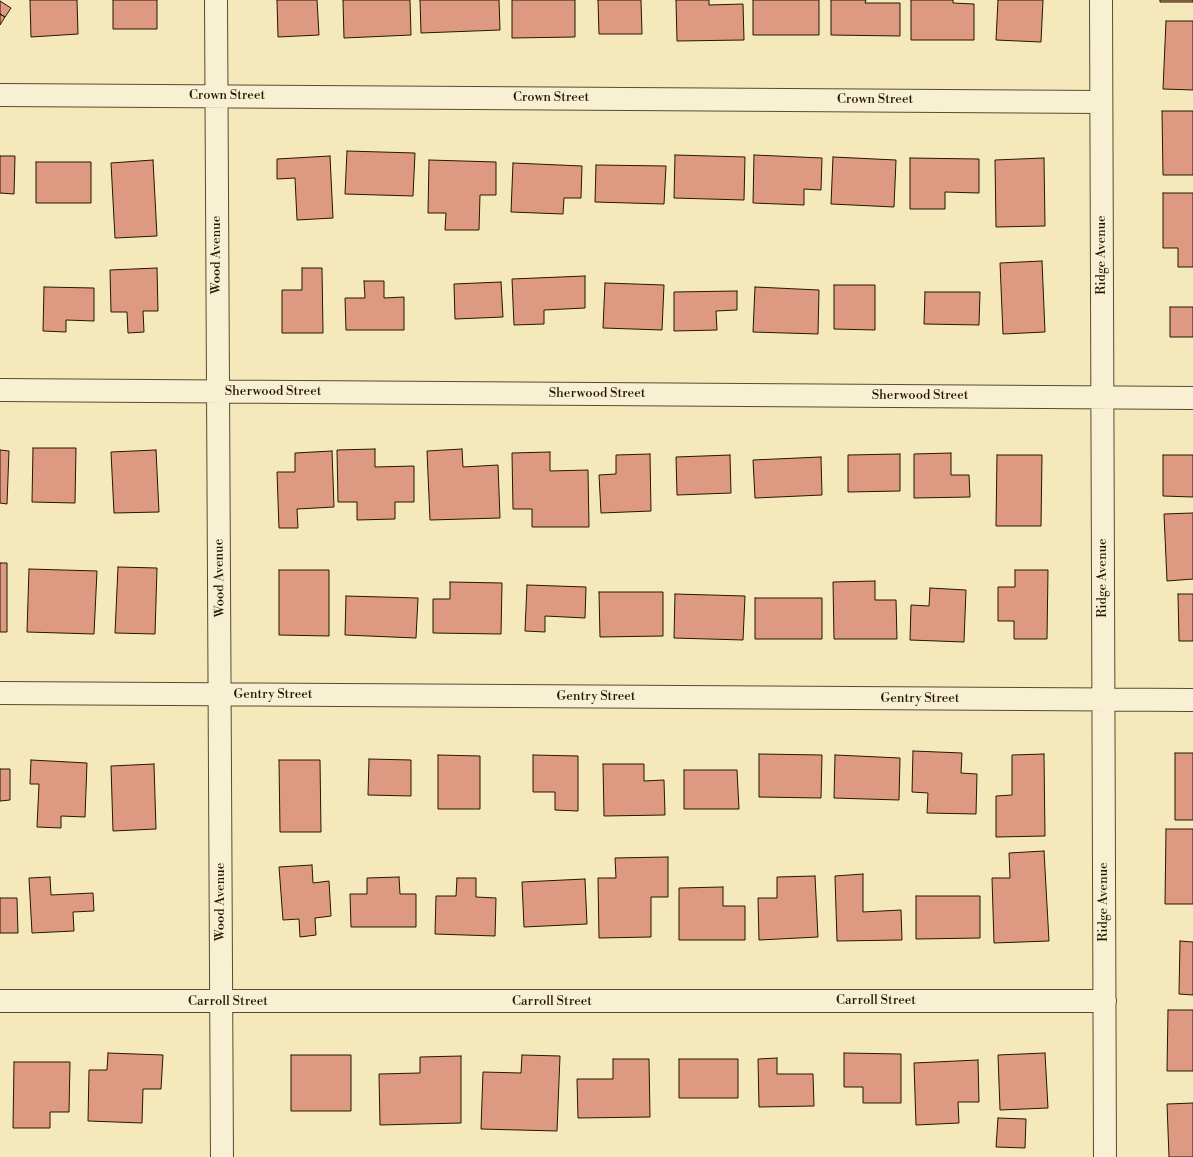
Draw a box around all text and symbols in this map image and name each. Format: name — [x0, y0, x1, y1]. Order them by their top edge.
street label: Crown Street — [189, 88, 265, 104]
street label: Crown Street — [513, 90, 589, 106]
street label: Crown Street — [837, 92, 913, 108]
street label: Ridge Avenue — [1094, 215, 1110, 295]
street label: Wood Avenue — [209, 216, 225, 294]
street label: Sherwood Street — [225, 384, 321, 400]
street label: Sherwood Street — [549, 386, 645, 402]
street label: Sherwood Street — [872, 388, 968, 404]
street label: Ridge Avenue — [1095, 538, 1111, 618]
street label: Wood Avenue — [212, 539, 228, 617]
street label: Gentry Street — [234, 687, 312, 703]
street label: Gentry Street — [557, 689, 635, 705]
street label: Gentry Street — [881, 691, 959, 707]
street label: Ridge Avenue — [1096, 862, 1112, 942]
street label: Wood Avenue — [213, 863, 229, 941]
street label: Carroll Street — [836, 993, 916, 1009]
street label: Carroll Street — [188, 994, 268, 1010]
street label: Carroll Street — [512, 994, 592, 1010]

